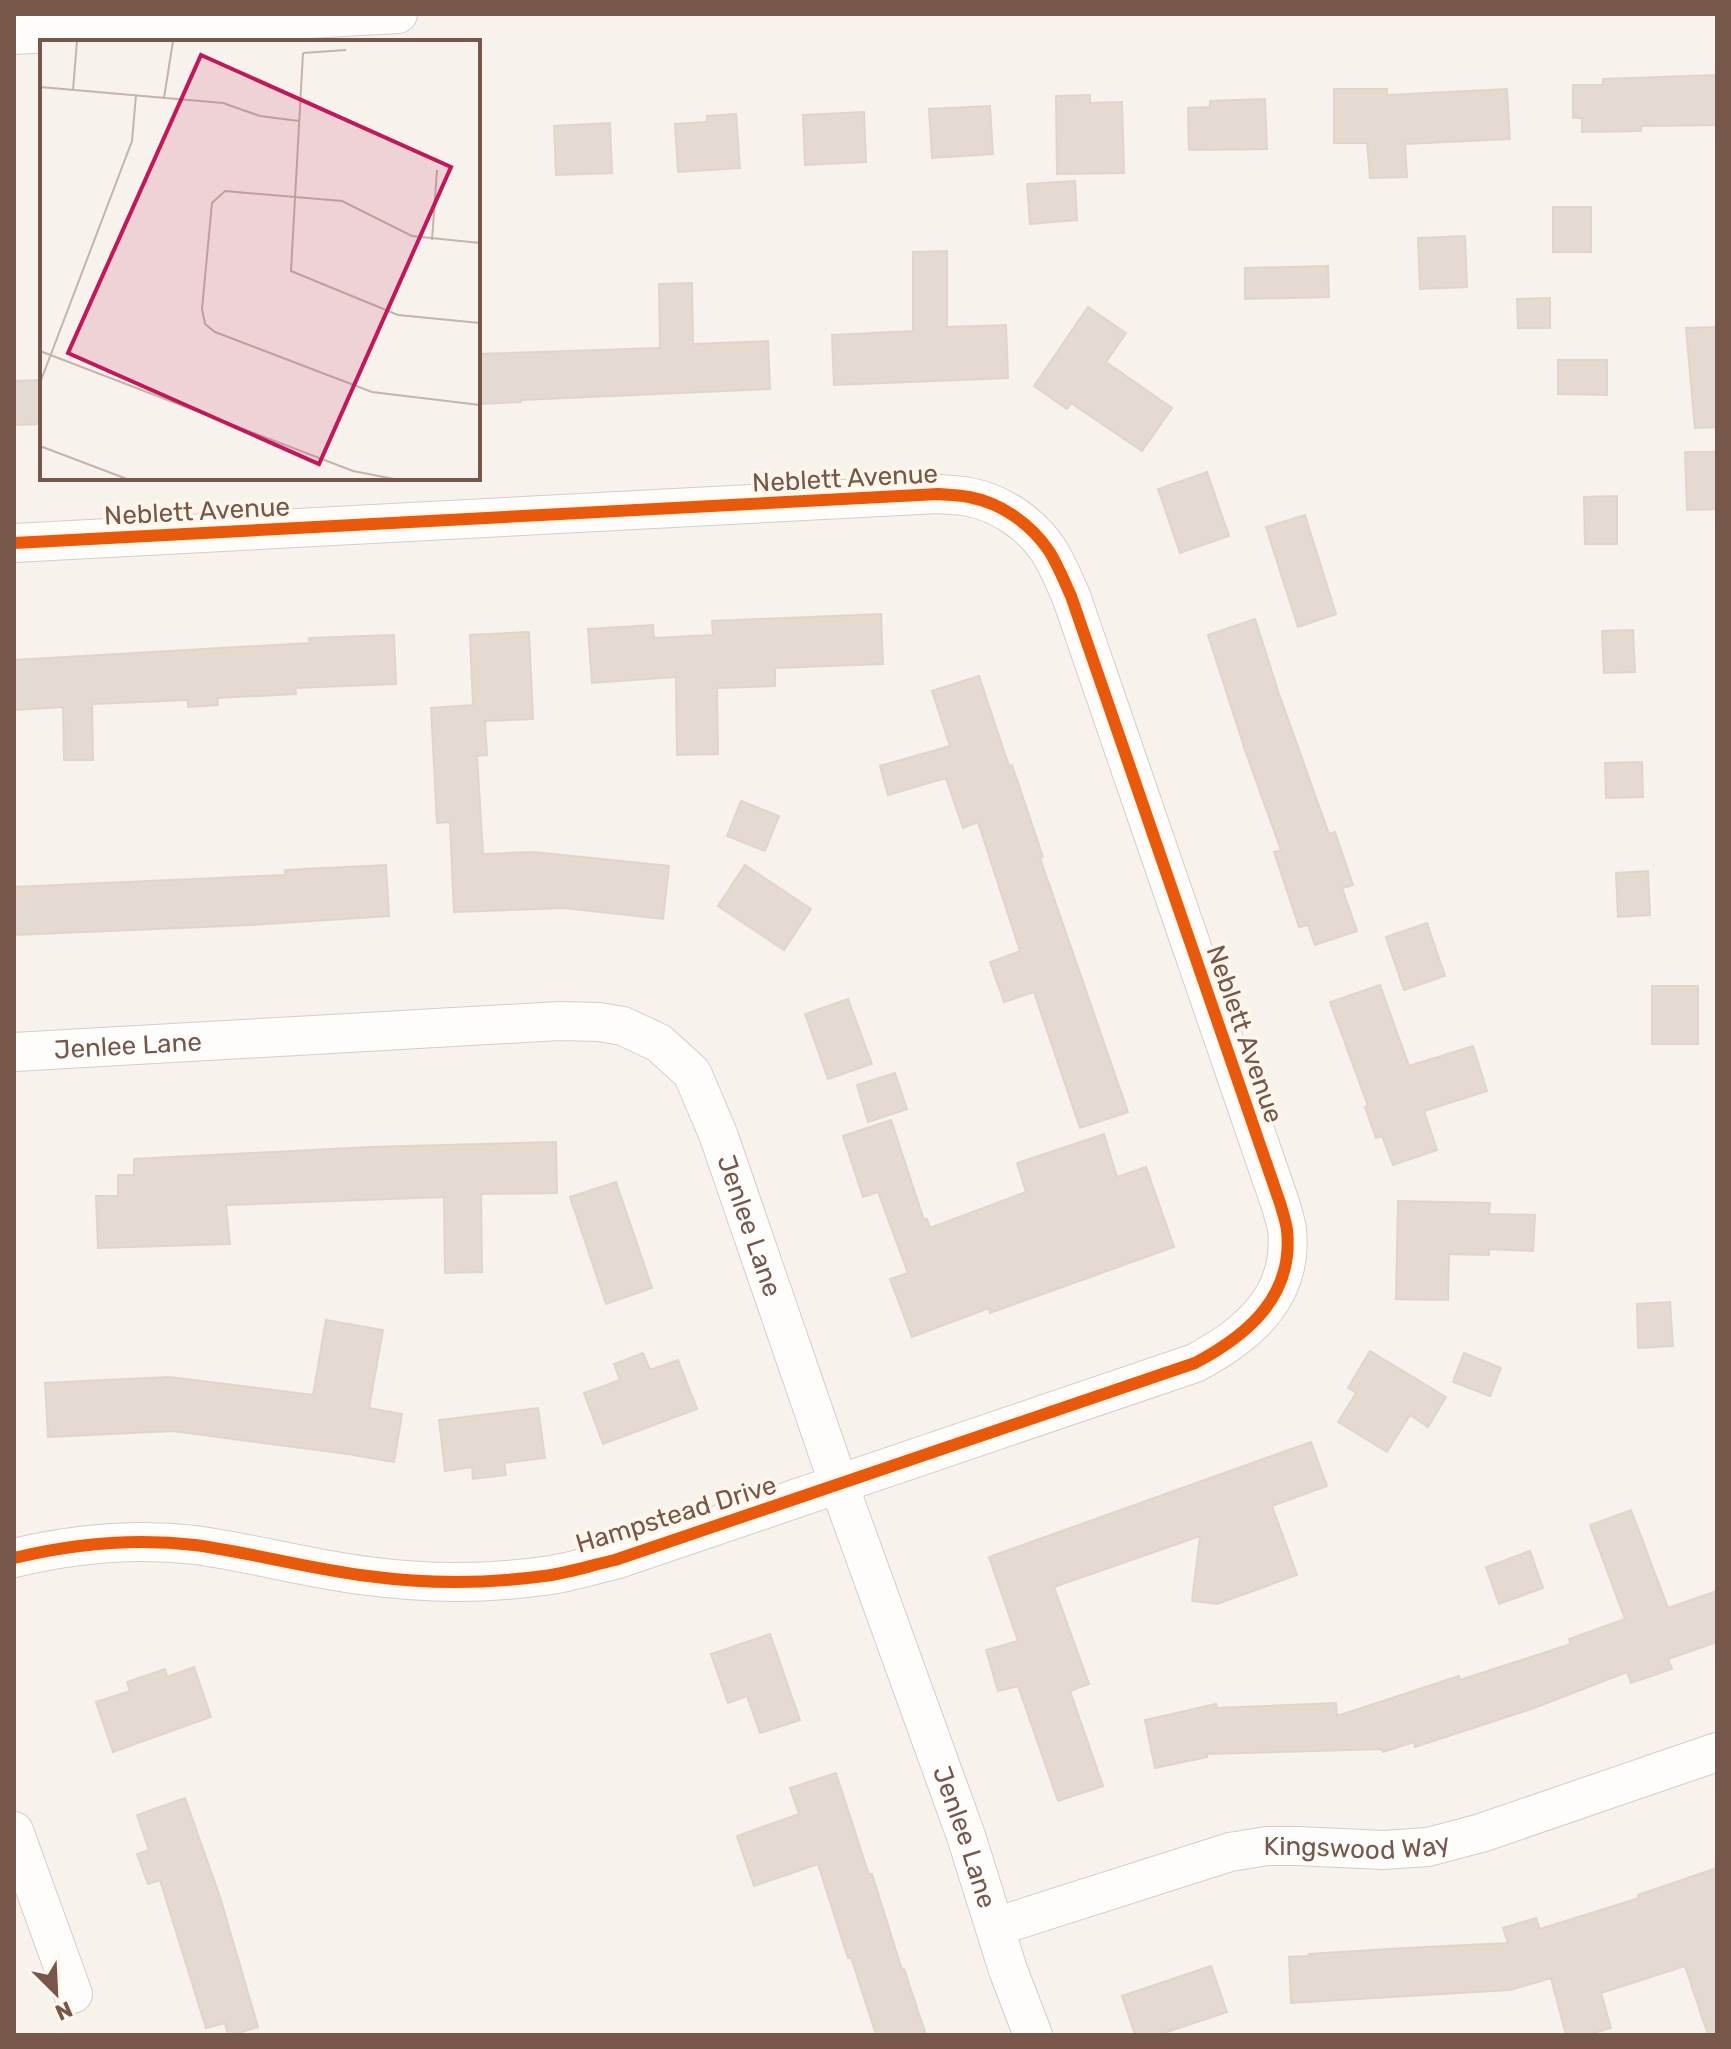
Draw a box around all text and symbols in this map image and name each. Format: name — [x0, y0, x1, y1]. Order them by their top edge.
inset map — [40, 40, 480, 480]
street label: Neblett Avenue — [751, 458, 939, 499]
street label: Neblett Avenue — [103, 491, 291, 532]
street label: Neblett Avenue — [1200, 941, 1289, 1127]
street label: Jenlee Lane — [53, 1026, 203, 1066]
street label: Jenlee Lane — [710, 1151, 788, 1301]
street label: Hampstead Drive — [572, 1469, 780, 1560]
street label: Jenlee Lane — [926, 1762, 1003, 1912]
street label: Kingswood Way — [1264, 1827, 1453, 1866]
north arrow — [16, 1953, 96, 2033]
text: N — [51, 1995, 77, 2026]

